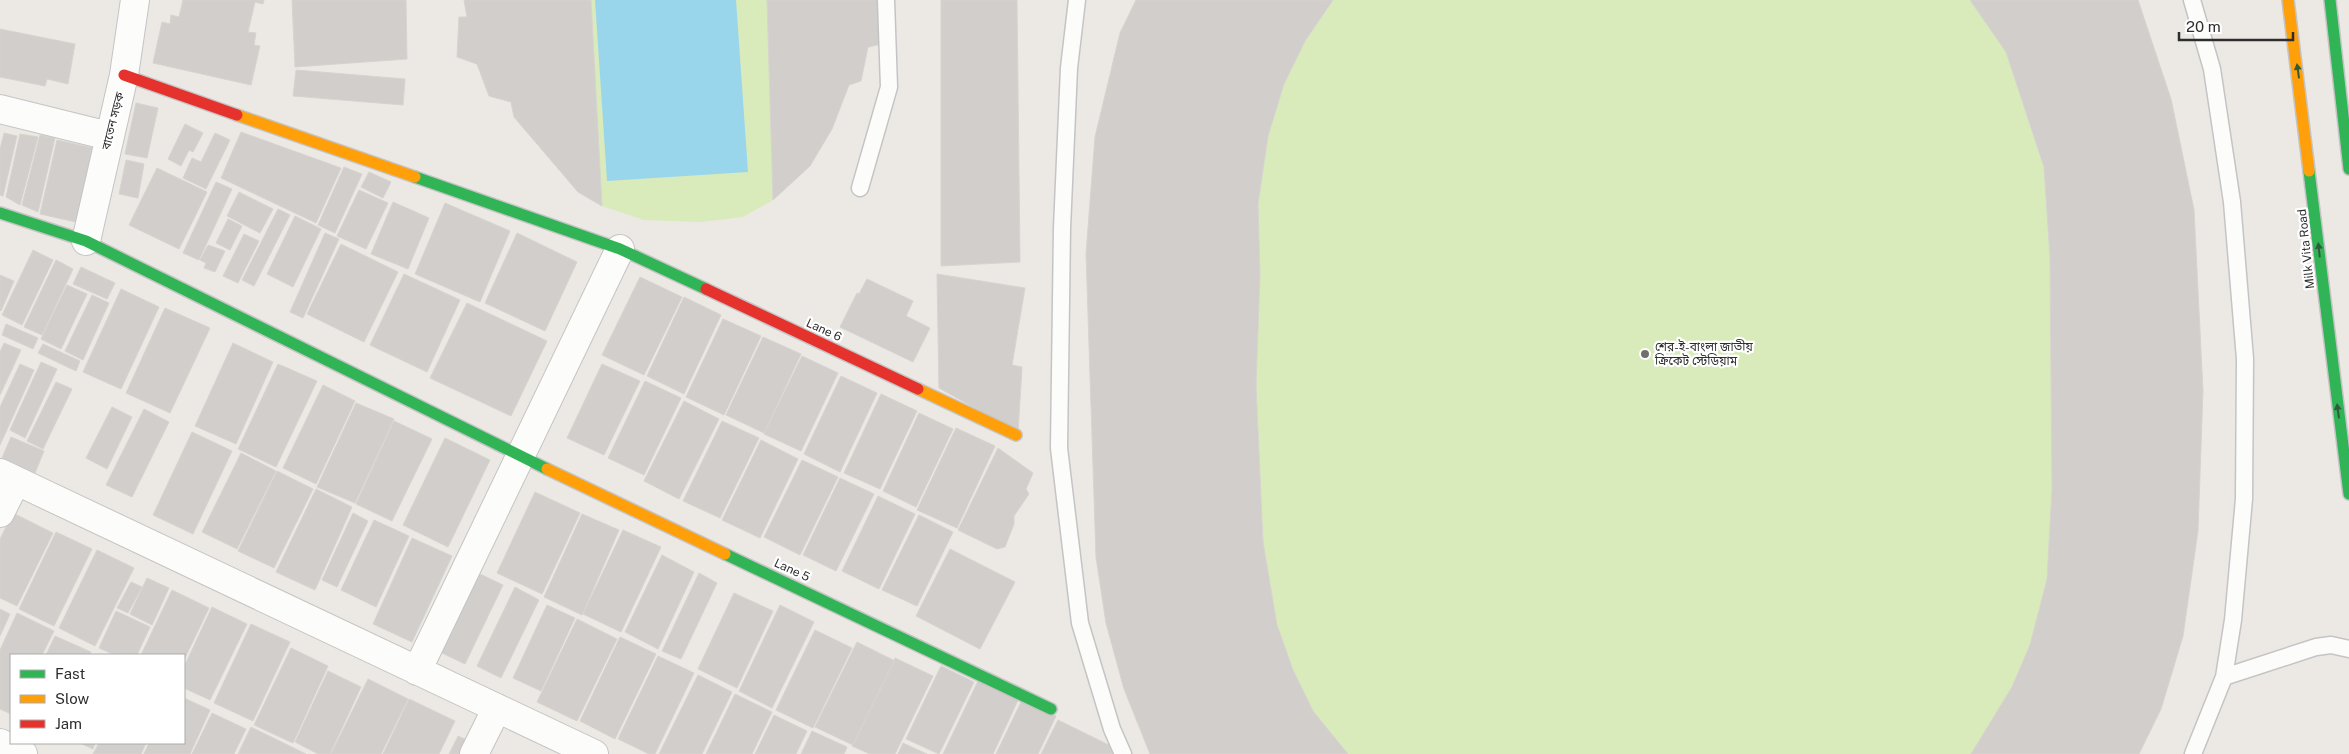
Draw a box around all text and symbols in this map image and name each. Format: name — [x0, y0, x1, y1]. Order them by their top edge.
scale bar — [2179, 10, 2293, 42]
text: 20 m — [2186, 18, 2221, 35]
one-way arrow — [2294, 63, 2302, 79]
street label: বাতেন সড়ক — [99, 90, 127, 152]
street label: Milk Vita Road — [2295, 208, 2317, 290]
one-way arrow — [2315, 241, 2323, 257]
street label: Lane 6 — [804, 316, 844, 344]
place label: শের-ই-বাংলা জাতীয় ক্রিকেট স্টেডিয়াম — [1654, 339, 1753, 368]
marker: শের-ই-বাংলা জাতীয় ক্রিকেট স্টেডিয়াম — [1639, 348, 1651, 360]
one-way arrow — [2334, 403, 2342, 419]
street label: Lane 5 — [772, 556, 812, 584]
legend — [10, 654, 185, 744]
text: Fast — [55, 665, 85, 682]
text: Slow — [55, 690, 90, 707]
text: Jam — [55, 715, 82, 732]

